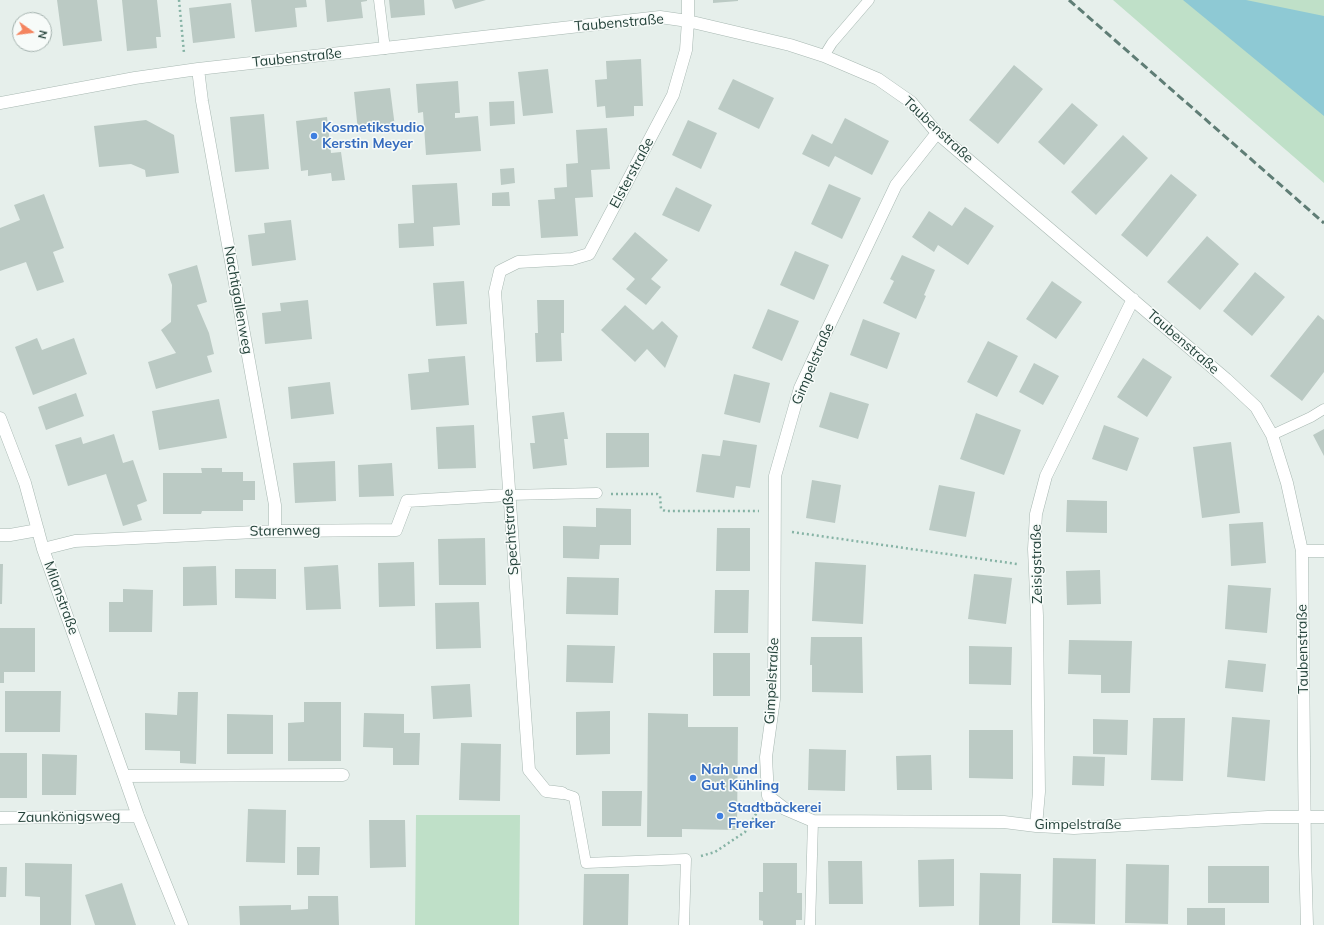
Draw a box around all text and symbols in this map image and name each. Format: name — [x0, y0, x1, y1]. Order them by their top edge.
street label: Taubenstraße — [574, 11, 664, 35]
north arrow — [12, 12, 52, 52]
text: N — [35, 29, 50, 40]
street label: Taubenstraße — [251, 45, 343, 71]
street label: Taubenstraße — [899, 93, 977, 167]
place label: Kosmetikstudio Kerstin Meyer — [322, 120, 424, 152]
marker: Kosmetikstudio Kerstin Meyer — [309, 131, 319, 141]
street label: Elsterstraße — [606, 135, 658, 211]
street label: Nachtigallenweg — [220, 245, 256, 355]
street label: Taubenstraße — [1144, 306, 1222, 378]
street label: Gimpelstraße — [788, 321, 838, 407]
street label: Spechtstraße — [500, 488, 522, 576]
street label: Starenweg — [249, 522, 321, 540]
street label: Zeisigstraße — [1028, 524, 1046, 604]
street label: Milanstraße — [40, 559, 82, 637]
street label: Taubenstraße — [1294, 604, 1312, 694]
street label: Gimpelstraße — [761, 637, 783, 725]
place label: Nah und Gut Kühling — [701, 762, 779, 794]
marker: Nah und Gut Kühling — [688, 773, 698, 783]
place label: Stadtbäckerei Frerker — [728, 800, 821, 832]
street label: Zaunkönigsweg — [17, 808, 121, 826]
marker: Stadtbäckerei Frerker — [715, 811, 725, 821]
street label: Gimpelstraße — [1035, 817, 1121, 833]

